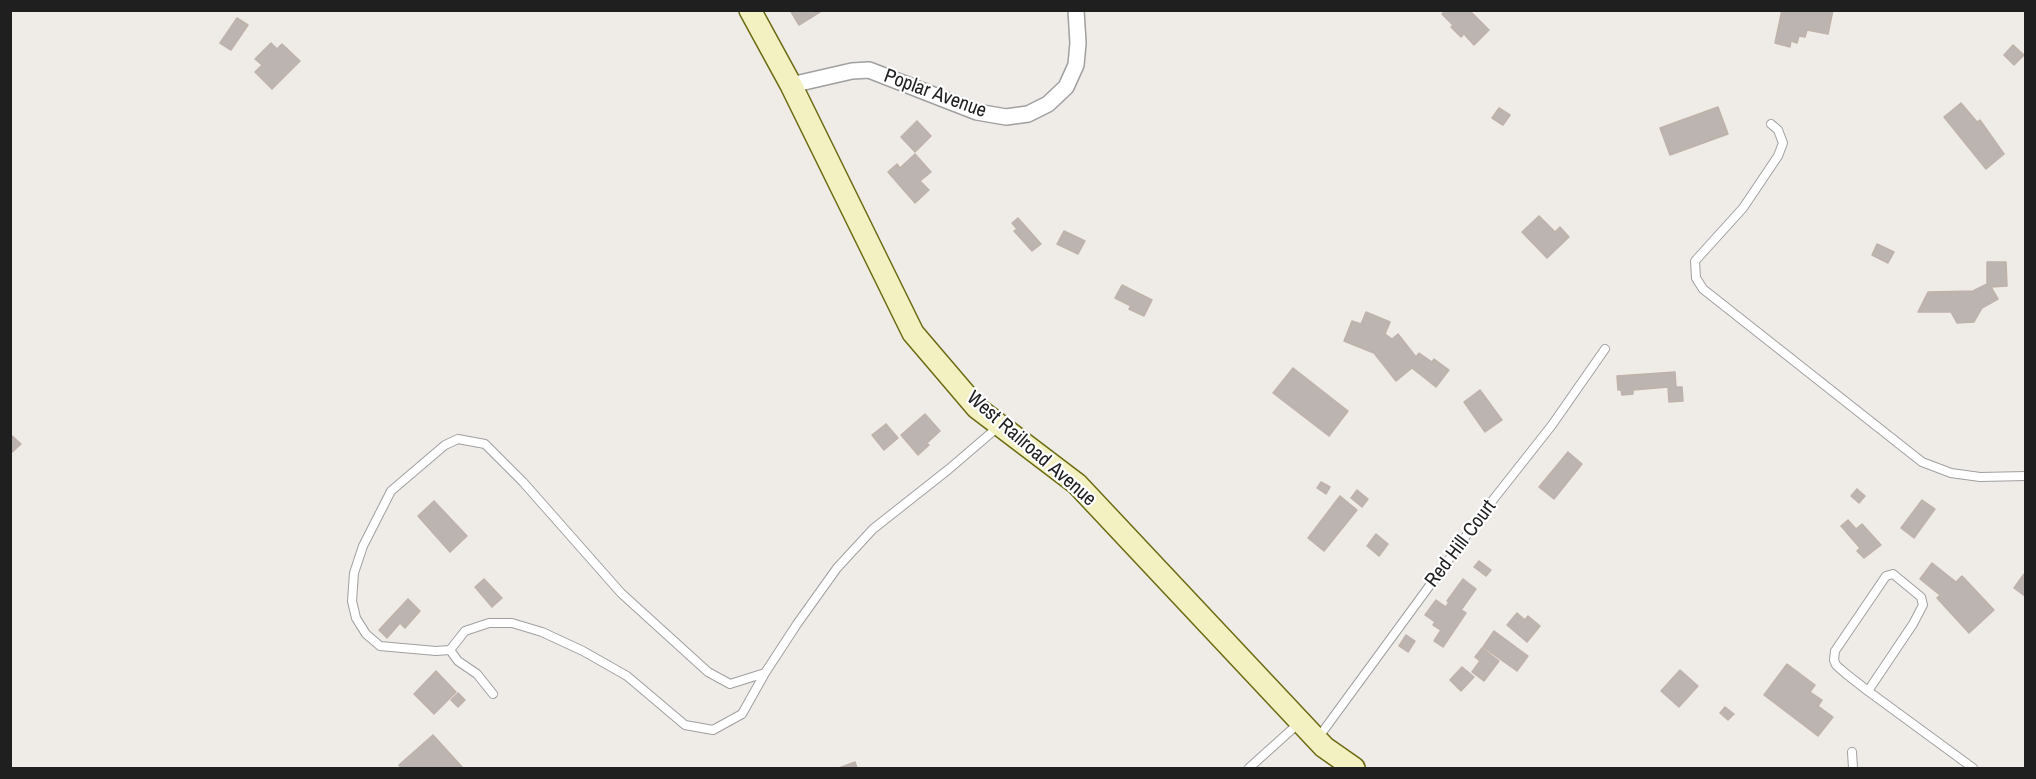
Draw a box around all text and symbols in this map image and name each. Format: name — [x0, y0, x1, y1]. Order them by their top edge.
street label: Poplar Avenue — [880, 64, 990, 124]
street label: West Railroad Avenue — [961, 386, 1101, 512]
street label: Red Hill Court — [1420, 496, 1502, 592]

